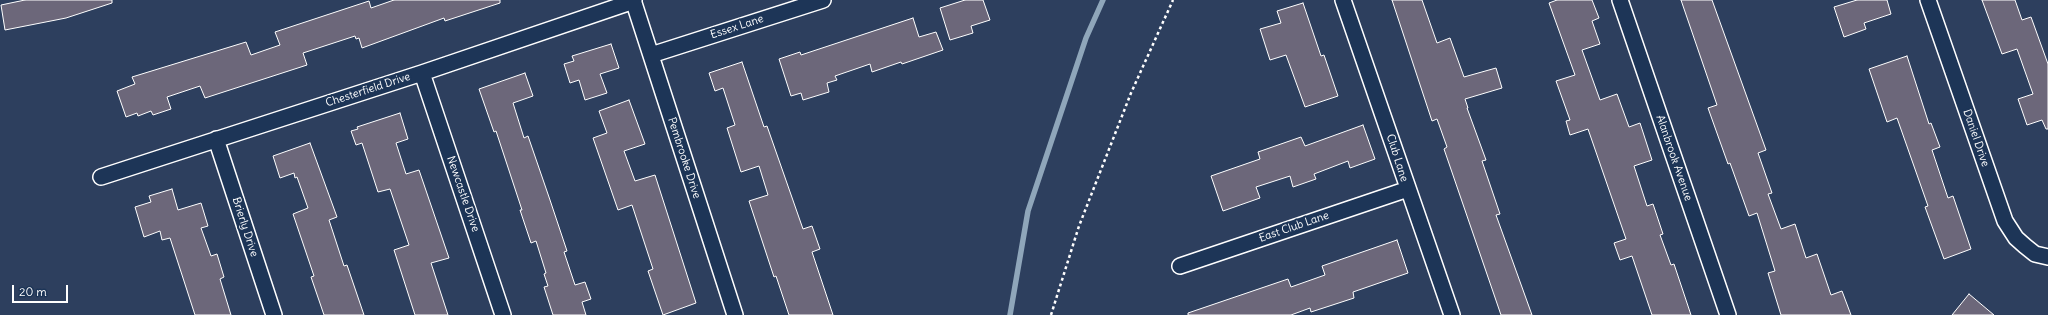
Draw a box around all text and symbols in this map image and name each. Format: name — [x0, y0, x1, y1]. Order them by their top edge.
street label: Essex Lane — [709, 12, 765, 42]
street label: Chesterfield Drive — [324, 70, 412, 110]
street label: Daniel Drive — [1960, 108, 1992, 168]
street label: Alanbrook Avenue — [1653, 113, 1695, 203]
street label: Pembrooke Drive — [665, 116, 703, 200]
street label: Club Lane — [1383, 133, 1411, 183]
street label: Newcastle Drive — [444, 154, 482, 234]
street label: Brierly Drive — [229, 196, 261, 258]
street label: East Club Lane — [1257, 209, 1331, 245]
scale bar — [14, 277, 70, 303]
text: 20 m — [19, 284, 47, 299]

